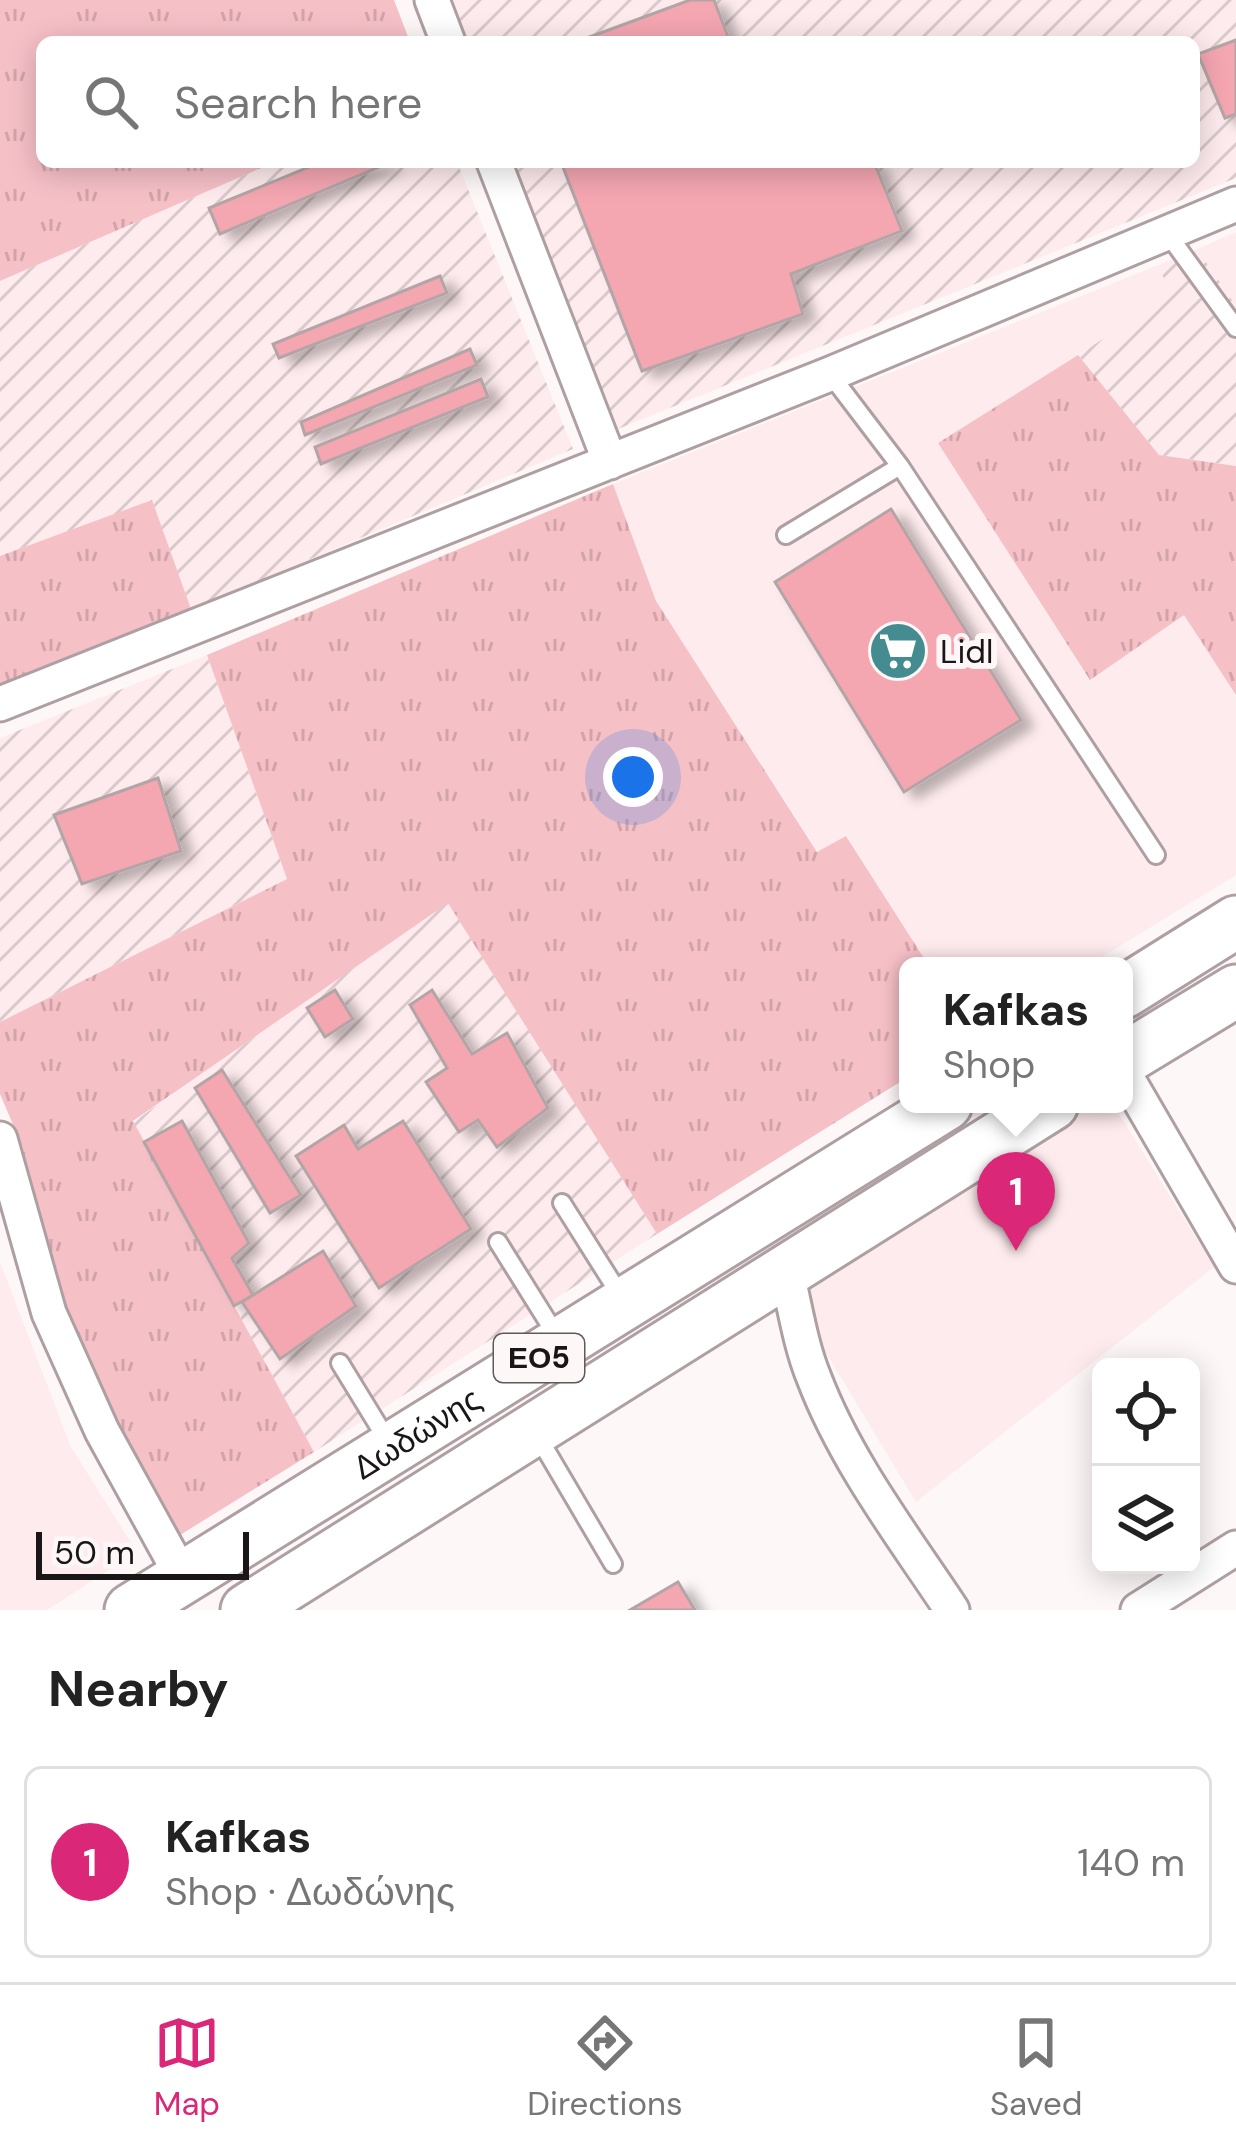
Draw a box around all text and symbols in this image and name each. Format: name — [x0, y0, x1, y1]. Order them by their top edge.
search box — [36, 36, 1200, 168]
icon: search — [78, 69, 144, 135]
text: Search here — [174, 73, 422, 132]
supermarket icon: Lidl — [867, 620, 929, 682]
place label: Lidl — [940, 630, 993, 673]
your location — [603, 747, 663, 807]
popup — [899, 957, 1133, 1113]
text: Kafkas — [943, 980, 1089, 1039]
text: Shop — [943, 1039, 1035, 1090]
pin: 1 — [977, 1152, 1055, 1251]
road number: ΕΟ5 — [494, 1334, 584, 1382]
map controls — [1092, 1358, 1200, 1574]
button: locate — [1092, 1358, 1200, 1466]
street label: Δωδώνης — [345, 1377, 489, 1489]
button: layers — [1092, 1466, 1200, 1574]
scale bar — [36, 1526, 249, 1579]
text: 50 m — [54, 1531, 135, 1574]
text: Nearby — [48, 1655, 229, 1722]
text: Kafkas — [165, 1807, 311, 1866]
text: 1 — [83, 1837, 97, 1888]
text: 140 m — [1077, 1837, 1185, 1888]
text: Shop · Δωδώνης — [165, 1866, 455, 1917]
tab: Map — [154, 2010, 220, 2125]
tab: Directions — [527, 2010, 683, 2125]
tab: Saved — [990, 2010, 1082, 2125]

